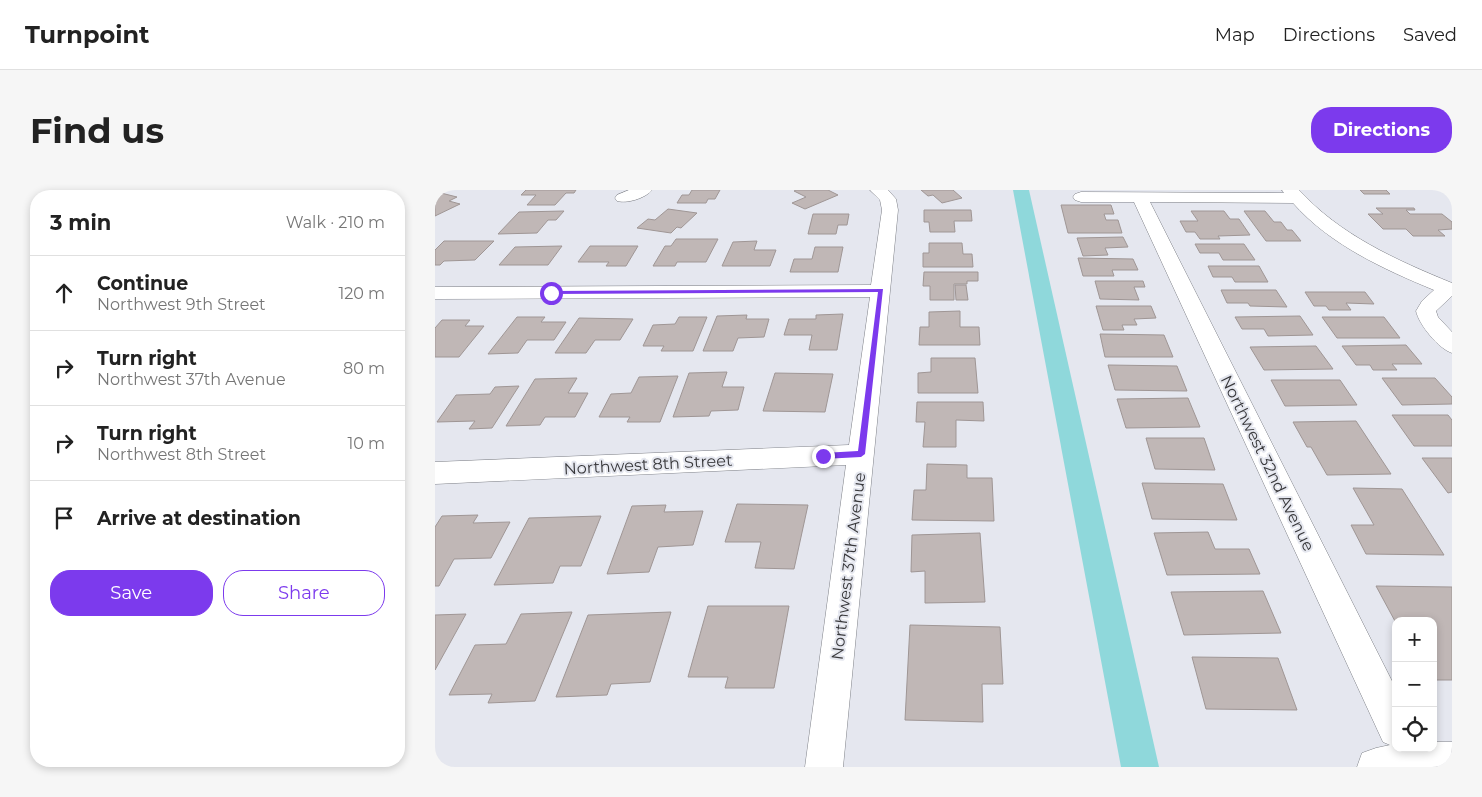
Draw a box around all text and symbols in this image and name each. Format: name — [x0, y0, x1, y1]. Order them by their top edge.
text: Turnpoint — [25, 20, 149, 49]
text: Map — [1215, 24, 1255, 46]
text: Directions — [1283, 24, 1375, 46]
text: Saved — [1403, 24, 1457, 46]
button: Directions — [1311, 107, 1452, 153]
text: Find us — [30, 109, 164, 152]
text: 3 min — [50, 210, 111, 235]
text: Walk · 210 m — [286, 213, 385, 232]
text: Continue — [97, 272, 188, 295]
icon: ahead — [50, 279, 78, 307]
route start — [540, 282, 563, 305]
text: 120 m — [338, 284, 385, 303]
text: Northwest 9th Street — [97, 295, 266, 314]
text: Turn right — [97, 347, 197, 370]
icon: right — [50, 354, 78, 382]
text: 80 m — [343, 359, 385, 378]
text: Northwest 37th Avenue — [97, 370, 286, 389]
street label: Northwest 32nd Avenue — [1217, 372, 1318, 554]
text: Turn right — [97, 422, 197, 445]
icon: right — [50, 429, 78, 457]
text: 10 m — [347, 434, 385, 453]
text: Northwest 8th Street — [97, 445, 266, 464]
route end — [812, 445, 835, 468]
street label: Northwest 8th Street — [563, 451, 733, 478]
street label: Northwest 37th Avenue — [828, 471, 869, 661]
icon: arrive — [50, 504, 78, 532]
text: Arrive at destination — [97, 507, 301, 530]
button: Save — [50, 570, 213, 616]
button: Share — [223, 570, 385, 616]
map controls — [1392, 617, 1437, 752]
button: + — [1392, 617, 1437, 662]
button: − — [1392, 662, 1437, 707]
button: locate — [1392, 707, 1437, 752]

